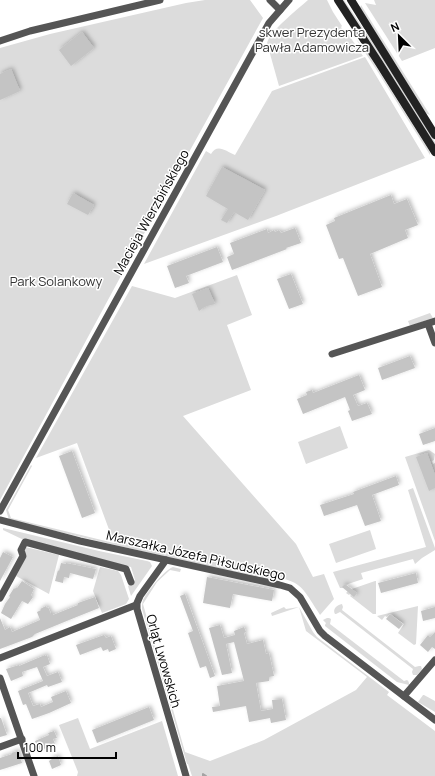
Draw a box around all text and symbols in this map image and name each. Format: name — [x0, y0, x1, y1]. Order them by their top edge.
north arrow — [379, 16, 419, 56]
text: N — [388, 18, 401, 35]
park label: skwer Prezydenta Pawła Adamowicza — [255, 23, 369, 56]
street label: Macieja Wierzbińskiego — [109, 146, 193, 278]
park label: Park Solankowy — [10, 272, 102, 290]
street label: Marszałka Józefa Piłsudskiego — [105, 526, 288, 584]
street label: Orląt Lwowskich — [142, 612, 186, 710]
scale bar — [18, 734, 116, 760]
text: 100 m — [24, 739, 56, 756]

